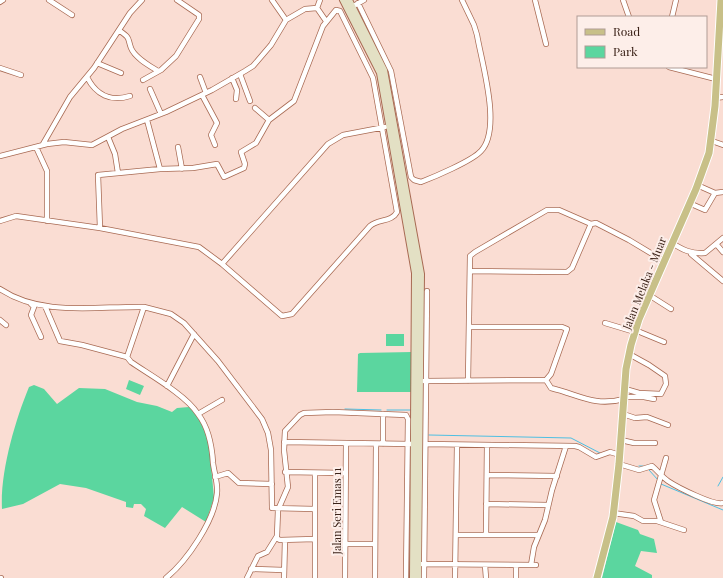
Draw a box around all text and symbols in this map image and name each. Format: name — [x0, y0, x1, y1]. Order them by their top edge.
legend — [577, 16, 707, 68]
text: Road — [613, 23, 640, 39]
text: Park — [613, 43, 638, 59]
street label: Jalan Melaka - Muar — [618, 234, 669, 333]
street label: Jalan Seri Emas 11 — [329, 468, 344, 555]

